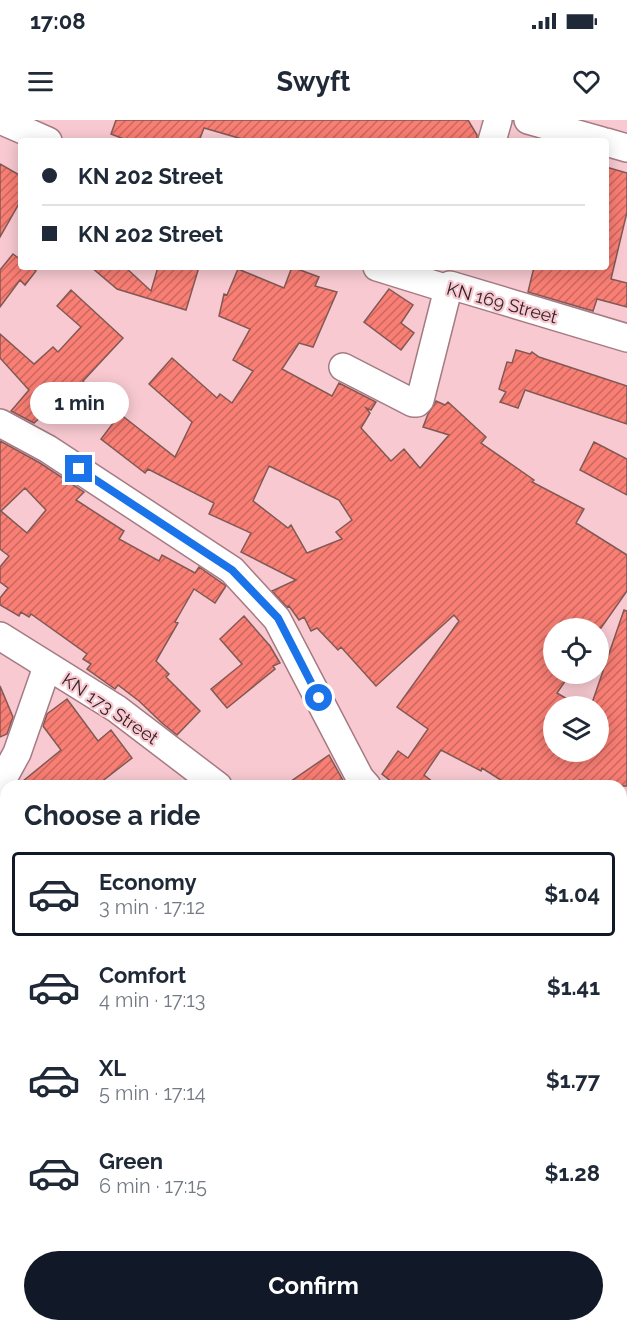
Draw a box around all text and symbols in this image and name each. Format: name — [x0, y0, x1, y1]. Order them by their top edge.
text: 17:08 — [30, 8, 85, 34]
icon: menu — [24, 65, 57, 98]
icon: heart — [570, 65, 603, 98]
text: Swyft — [277, 66, 350, 97]
text: KN 202 Street — [78, 163, 223, 189]
text: KN 202 Street — [78, 221, 223, 247]
street label: KN 169 Street — [445, 278, 560, 327]
callout: 1 min — [29, 382, 128, 424]
text: 1 min — [54, 391, 105, 415]
route end — [65, 455, 92, 482]
map controls — [543, 618, 609, 762]
button: locate — [543, 618, 609, 684]
street label: KN 173 Street — [58, 669, 162, 748]
route start — [305, 684, 332, 711]
button: layers — [543, 696, 609, 762]
text: Choose a ride — [24, 800, 200, 831]
icon: car — [27, 867, 81, 921]
text: Economy — [99, 869, 197, 895]
text: $1.04 — [544, 881, 600, 907]
text: 3 min · 17:12 — [99, 895, 205, 919]
icon: car — [27, 960, 81, 1014]
text: Comfort — [99, 962, 186, 988]
text: $1.41 — [547, 974, 600, 1000]
text: 4 min · 17:13 — [99, 988, 206, 1012]
icon: car — [27, 1053, 81, 1107]
text: XL — [99, 1055, 126, 1081]
text: $1.77 — [546, 1067, 600, 1093]
text: 5 min · 17:14 — [99, 1081, 206, 1105]
icon: car — [27, 1146, 81, 1200]
text: Green — [99, 1148, 163, 1174]
text: $1.28 — [545, 1160, 600, 1186]
text: 6 min · 17:15 — [99, 1174, 207, 1198]
button: Confirm — [24, 1251, 603, 1320]

